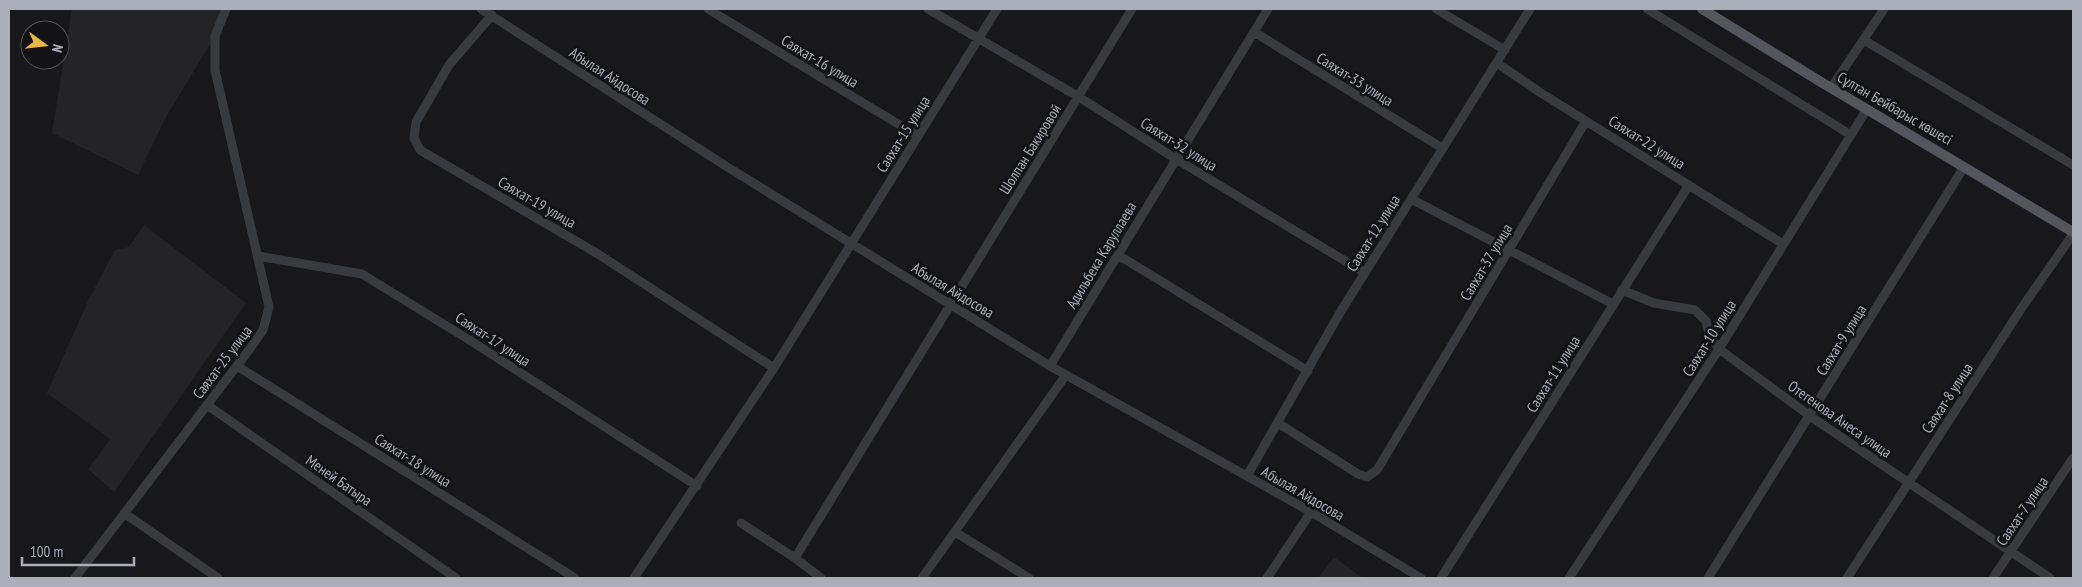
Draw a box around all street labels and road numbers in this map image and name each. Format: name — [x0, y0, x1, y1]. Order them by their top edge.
street label: Саяхат-16 улица — [778, 31, 862, 91]
street label: Абылая Айдосова — [566, 43, 654, 109]
street label: Саяхат-33 улица — [1313, 48, 1397, 110]
street label: Сұлтан Бейбарыс көшесі — [1834, 67, 1956, 149]
street label: Саяхат-15 улица — [872, 92, 934, 176]
street label: Шолпан Бакировой — [995, 101, 1065, 197]
street label: Саяхат-22 улица — [1605, 111, 1689, 173]
street label: Саяхат-32 улица — [1137, 113, 1221, 175]
street label: Саяхат-19 улица — [495, 172, 579, 232]
street label: Саяхат-12 улица — [1342, 191, 1404, 275]
street label: Адильбека Каруллаева — [1062, 198, 1140, 312]
street label: Саяхат-37 улица — [1456, 220, 1516, 304]
street label: Абылая Айдосова — [908, 258, 998, 322]
street label: Саяхат-10 улица — [1678, 296, 1740, 380]
street label: Саяхат-9 улица — [1812, 301, 1870, 379]
street label: Саяхат-17 улица — [452, 308, 534, 370]
street label: Саяхат-25 улица — [188, 322, 256, 402]
street label: Саяхат-11 улица — [1522, 332, 1584, 416]
street label: Саяхат-8 улица — [1917, 359, 1977, 437]
street label: Отегенова Анеса улица — [1784, 376, 1896, 462]
street label: Саяхат-18 улица — [371, 429, 455, 491]
street label: Меней Батыра — [302, 450, 376, 510]
street label: Абылая Айдосова — [1258, 462, 1348, 524]
street label: Саяхат-7 улица — [1992, 473, 2052, 549]

